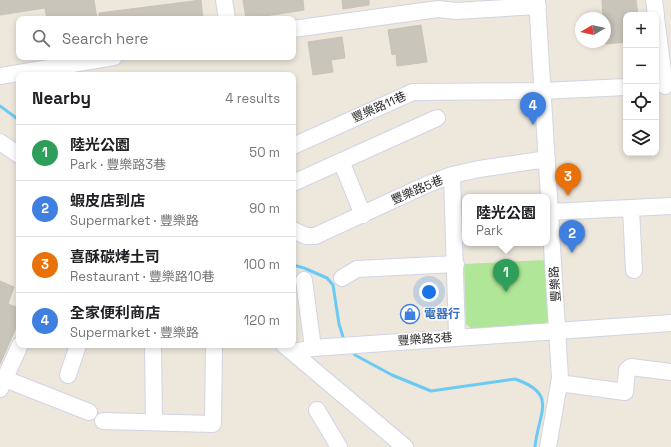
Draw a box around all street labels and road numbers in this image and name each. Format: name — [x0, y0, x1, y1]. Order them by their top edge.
street label: 豐樂路11巷 — [349, 88, 409, 126]
street label: 豐樂路5巷 — [388, 172, 446, 208]
street label: 豐樂路 — [546, 265, 564, 303]
street label: 豐樂路3巷 — [397, 329, 453, 349]

